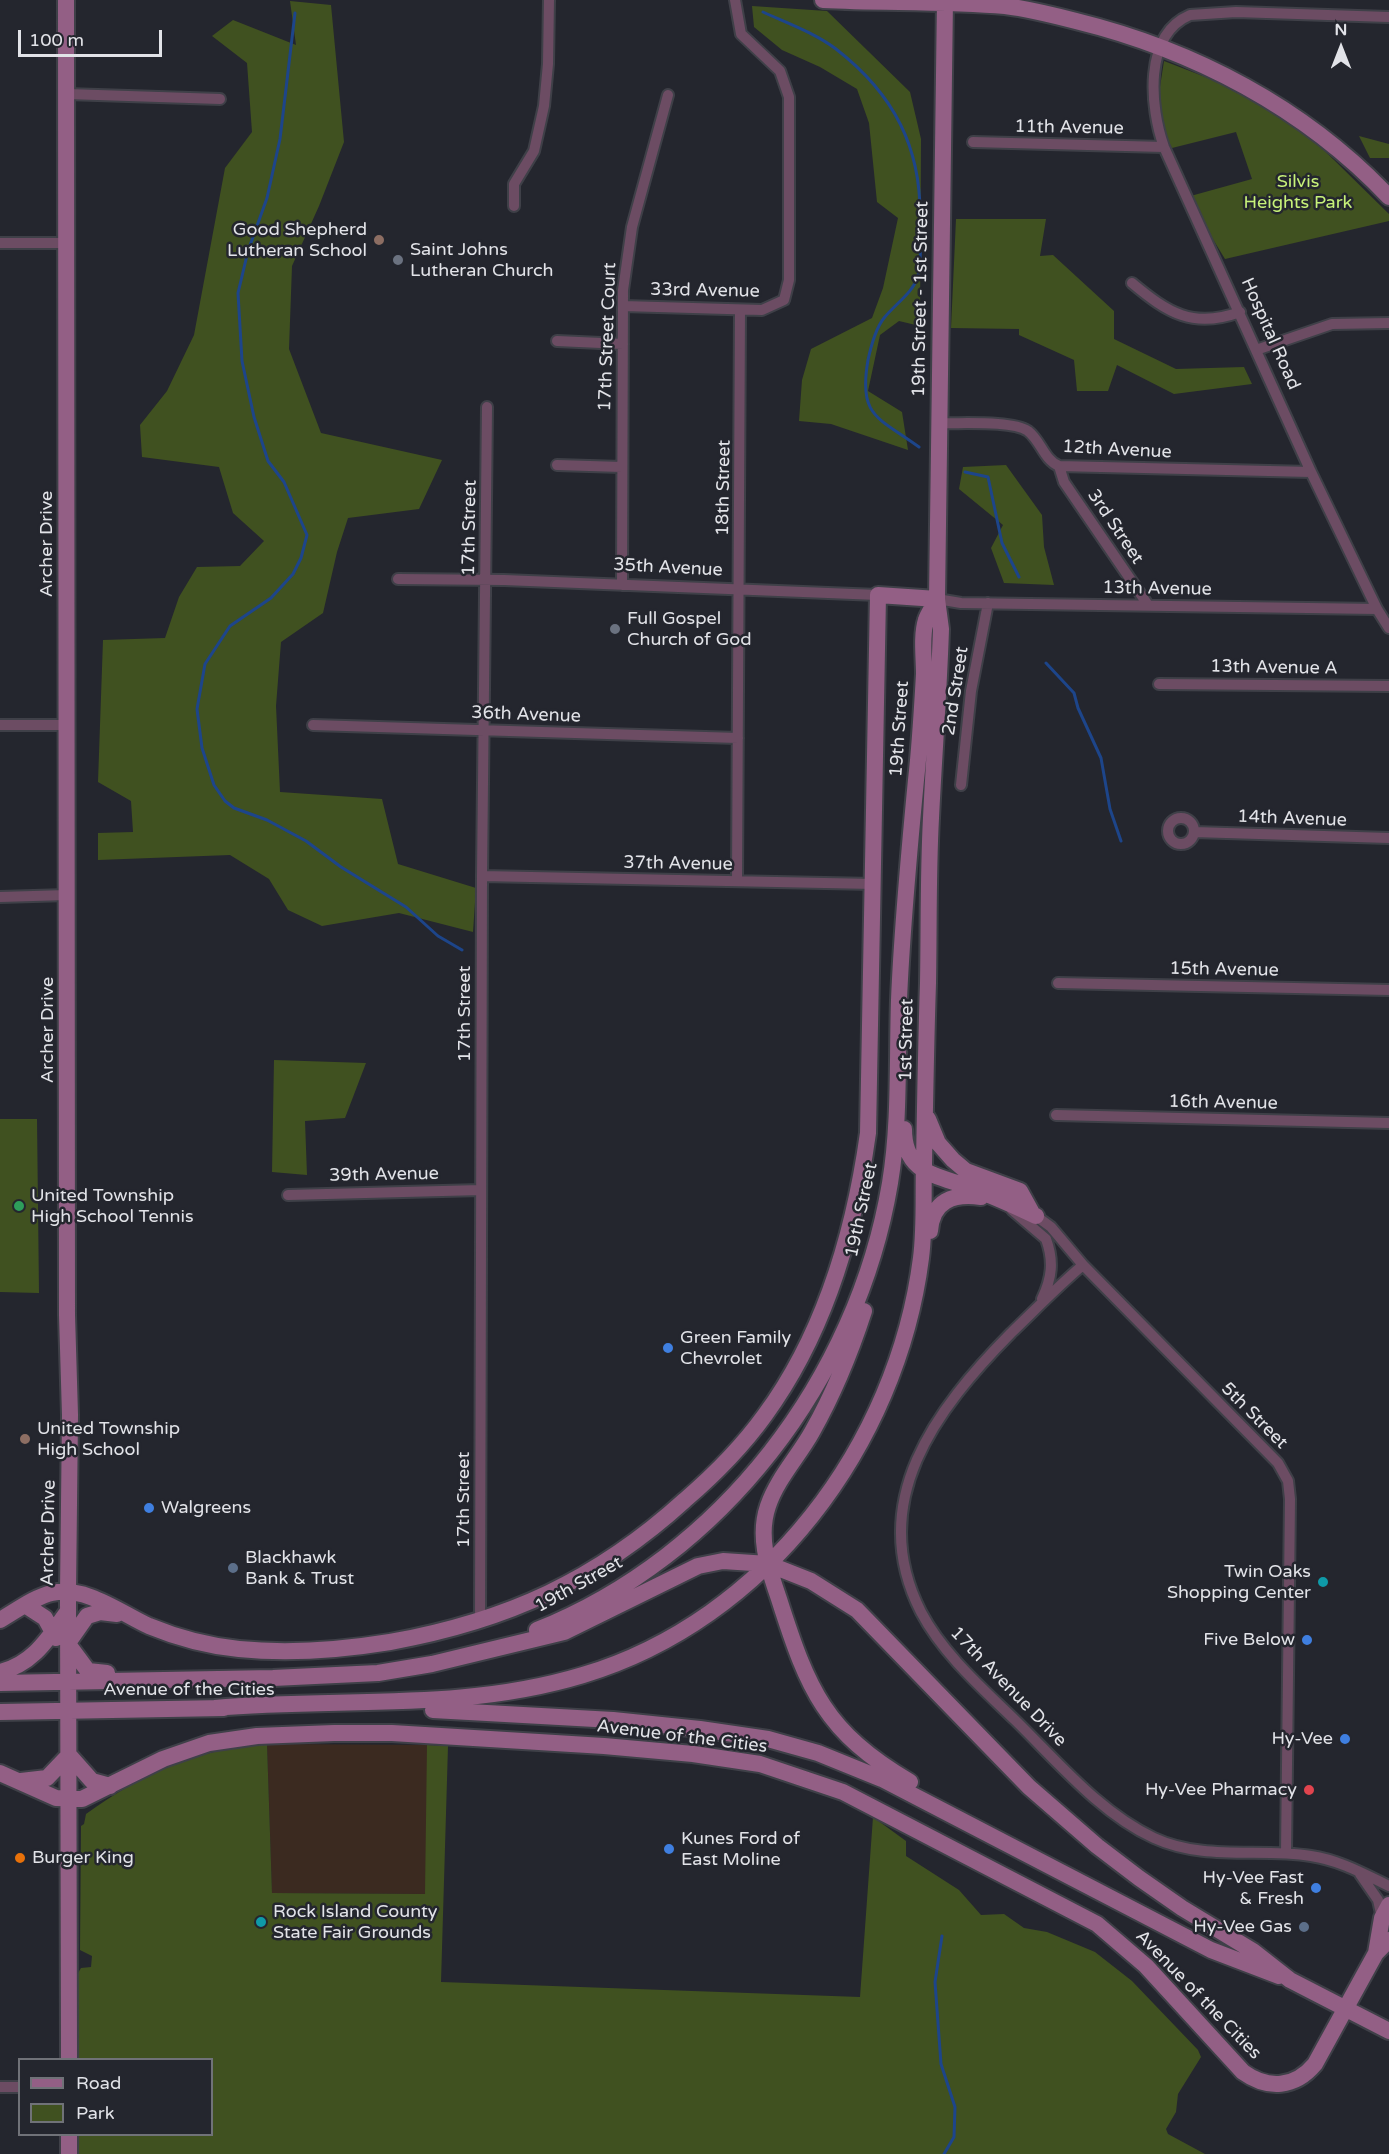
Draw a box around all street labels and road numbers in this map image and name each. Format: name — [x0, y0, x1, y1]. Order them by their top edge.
street label: 11th Avenue — [1014, 116, 1124, 140]
street label: 19th Street - 1st Street — [908, 201, 934, 397]
street label: 17th Street Court — [595, 262, 621, 412]
street label: Hospital Road — [1236, 275, 1304, 393]
street label: 33rd Avenue — [650, 279, 760, 303]
street label: 12th Avenue — [1062, 436, 1172, 464]
street label: 18th Street — [712, 440, 736, 536]
street label: 17th Street — [458, 480, 482, 576]
street label: 3rd Street — [1082, 486, 1148, 568]
street label: Archer Drive — [36, 491, 58, 597]
street label: 35th Avenue — [613, 554, 723, 582]
street label: 13th Avenue — [1102, 577, 1212, 601]
street label: 2nd Street — [938, 645, 974, 737]
street label: 13th Avenue A — [1210, 656, 1338, 680]
street label: 19th Street — [886, 680, 914, 778]
street label: 36th Avenue — [471, 702, 581, 728]
street label: 14th Avenue — [1237, 806, 1347, 832]
street label: 37th Avenue — [623, 852, 733, 876]
street label: 15th Avenue — [1169, 958, 1279, 982]
street label: 17th Street — [454, 966, 476, 1062]
street label: Archer Drive — [37, 977, 59, 1083]
street label: 1st Street — [895, 998, 919, 1082]
street label: 16th Avenue — [1168, 1091, 1278, 1115]
street label: 19th Street — [841, 1161, 883, 1259]
street label: 39th Avenue — [329, 1163, 439, 1187]
street label: 5th Street — [1216, 1378, 1292, 1454]
street label: 17th Street — [453, 1452, 475, 1548]
street label: Archer Drive — [37, 1480, 61, 1586]
street label: 19th Street — [532, 1552, 626, 1618]
street label: 17th Avenue Drive — [945, 1622, 1071, 1752]
street label: Avenue of the Cities — [103, 1679, 275, 1701]
street label: Avenue of the Cities — [596, 1716, 768, 1758]
street label: Avenue of the Cities — [1131, 1926, 1265, 2064]

